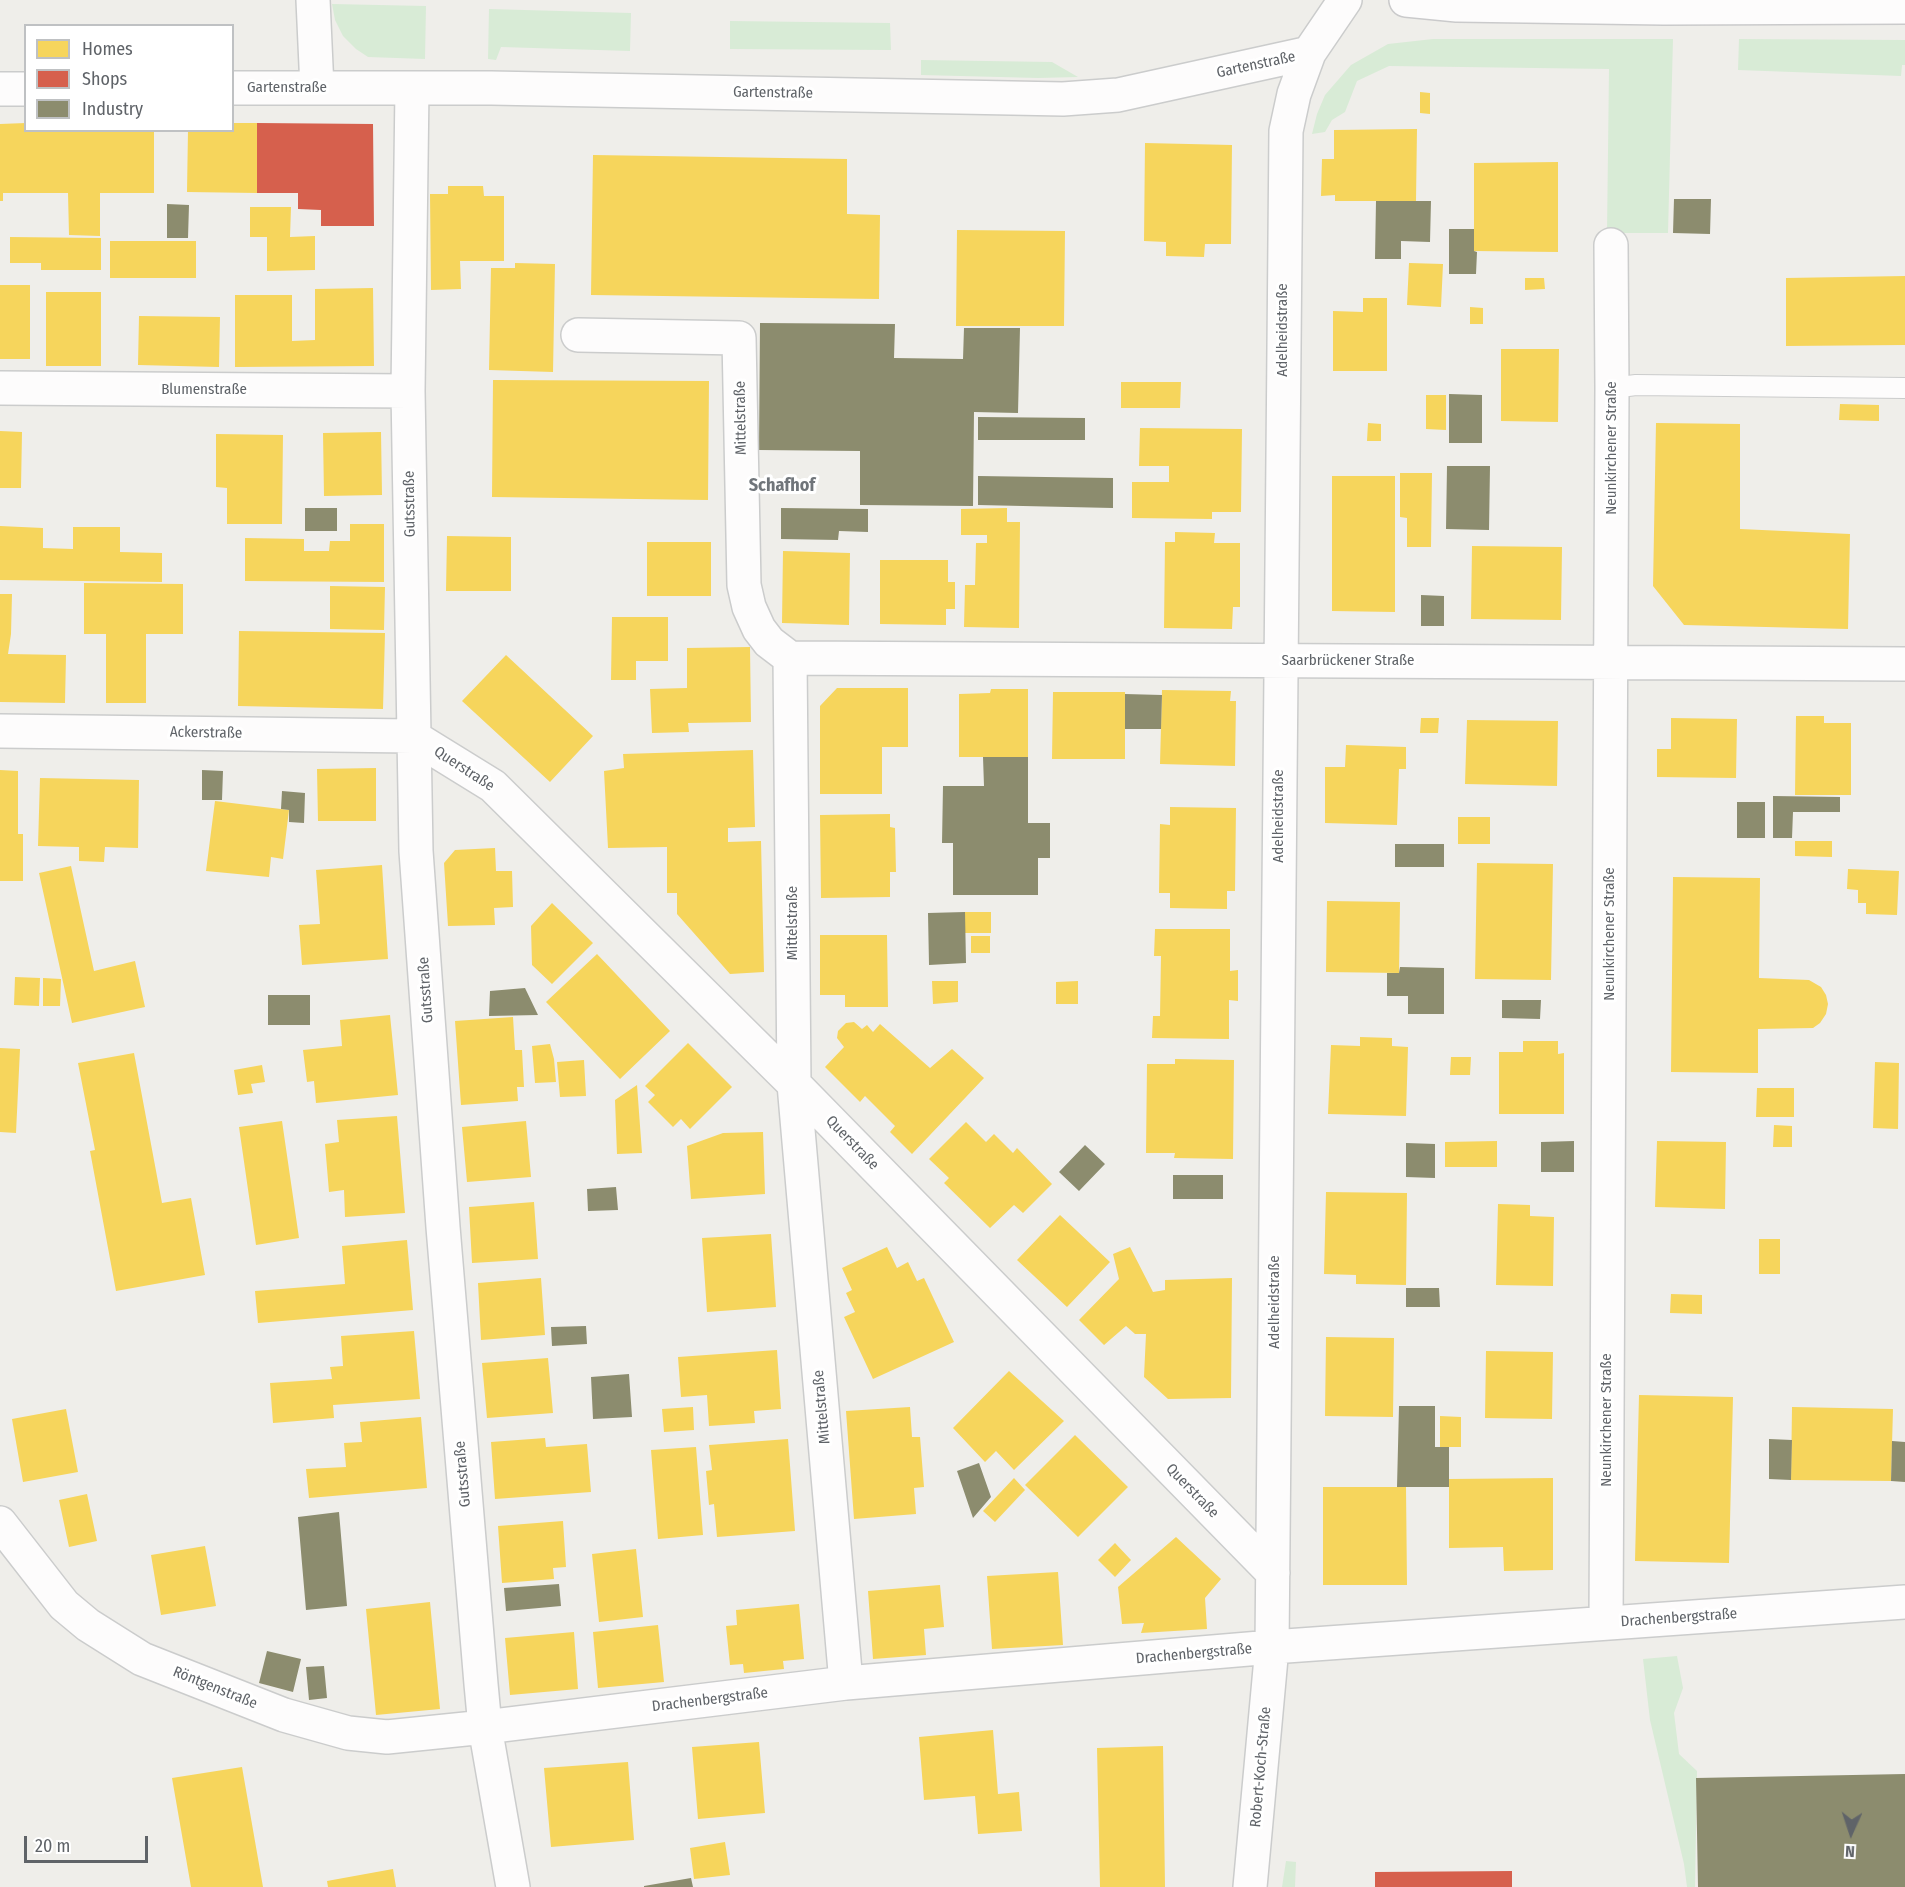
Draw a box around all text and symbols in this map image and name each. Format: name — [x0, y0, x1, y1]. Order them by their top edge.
legend — [24, 24, 234, 132]
text: Homes — [82, 38, 133, 60]
street label: Gartenstraße — [1215, 48, 1297, 82]
text: Shops — [82, 68, 127, 90]
street label: Gartenstraße — [247, 79, 327, 97]
street label: Gartenstraße — [733, 83, 813, 103]
text: Industry — [82, 98, 143, 120]
street label: Adelheidstraße — [1274, 283, 1292, 377]
street label: Blumenstraße — [161, 381, 247, 399]
street label: Mittelstraße — [731, 381, 751, 455]
street label: Neunkirchener Straße — [1603, 381, 1621, 515]
street label: Gutsstraße — [400, 471, 420, 537]
district label: Schafhof — [749, 475, 815, 497]
street label: Saarbrückener Straße — [1281, 652, 1415, 670]
street label: Ackerstraße — [170, 723, 242, 743]
street label: Querstraße — [430, 743, 498, 795]
street label: Adelheidstraße — [1270, 769, 1288, 863]
street label: Neunkirchener Straße — [1601, 867, 1619, 1001]
street label: Mittelstraße — [784, 886, 802, 960]
street label: Gutsstraße — [415, 956, 437, 1024]
street label: Querstraße — [822, 1112, 882, 1174]
street label: Adelheidstraße — [1266, 1255, 1284, 1349]
street label: Neunkirchener Straße — [1598, 1353, 1616, 1487]
street label: Mittelstraße — [810, 1369, 834, 1445]
street label: Gutsstraße — [451, 1440, 475, 1508]
street label: Querstraße — [1162, 1460, 1222, 1522]
street label: Drachenbergstraße — [1620, 1605, 1738, 1631]
street label: Drachenbergstraße — [1135, 1640, 1253, 1668]
street label: Röntgenstraße — [170, 1663, 260, 1713]
street label: Drachenbergstraße — [651, 1684, 769, 1716]
street label: Robert-Koch-Straße — [1247, 1706, 1275, 1828]
north arrow — [1821, 1803, 1881, 1863]
scale bar — [27, 1824, 152, 1862]
text: 20 m — [35, 1835, 70, 1857]
text: N — [1845, 1842, 1855, 1861]

